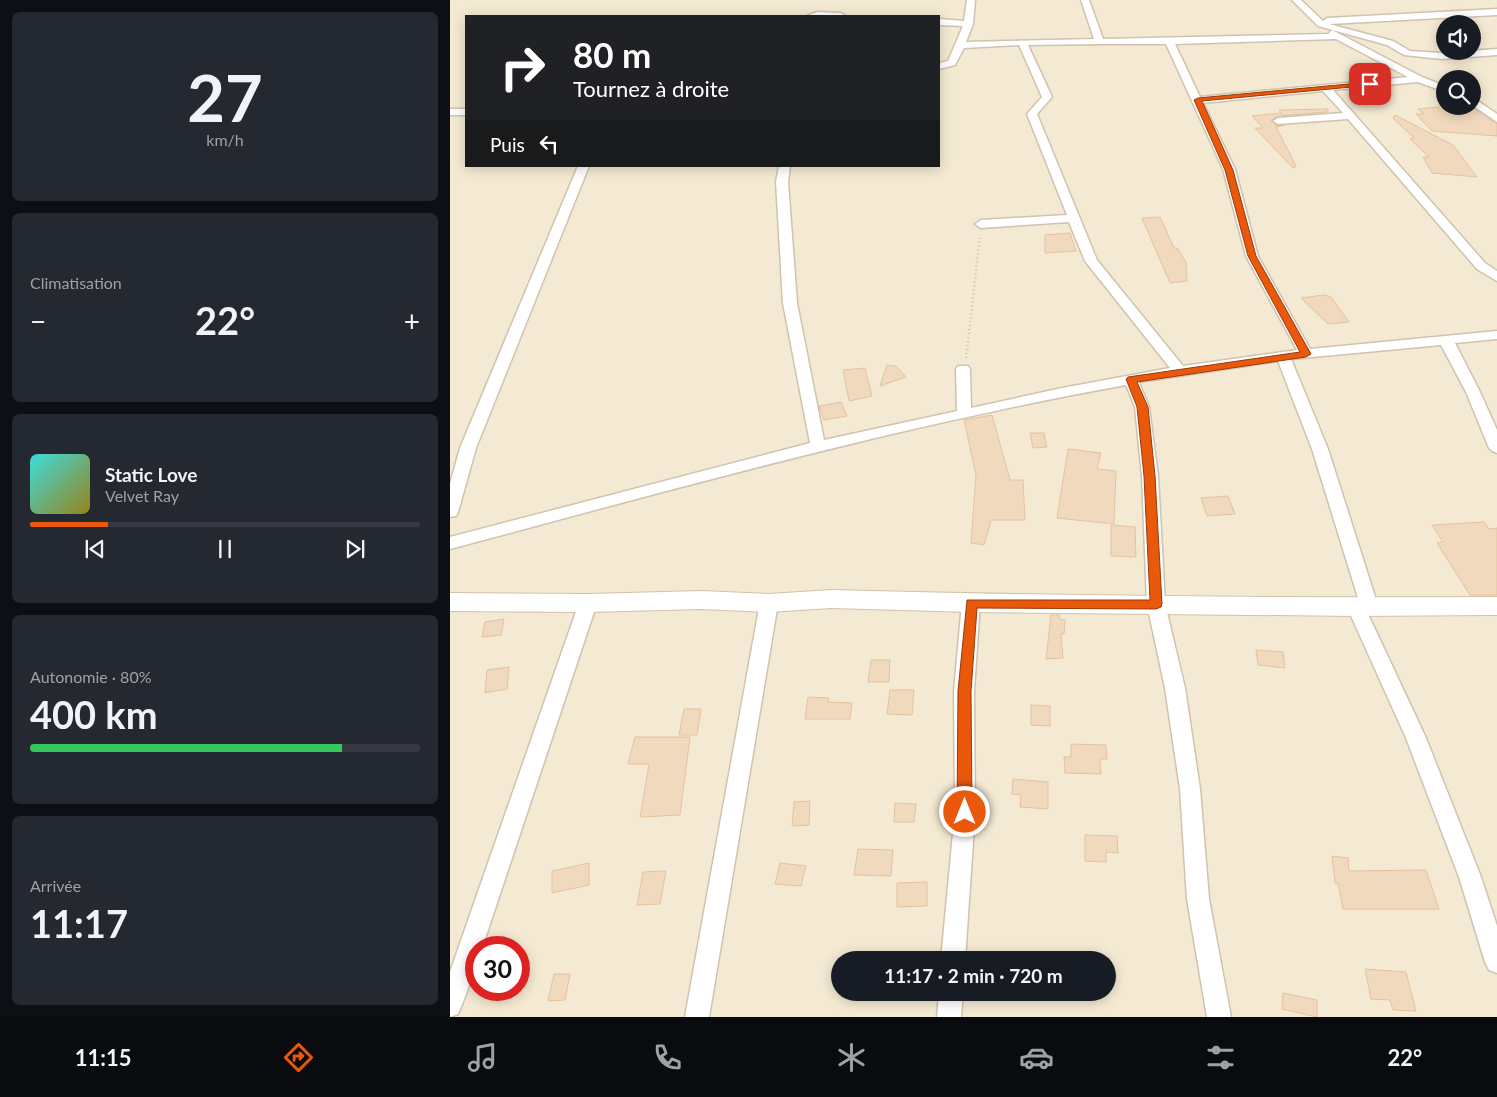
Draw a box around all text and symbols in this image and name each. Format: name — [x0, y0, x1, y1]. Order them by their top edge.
map controls — [1436, 15, 1481, 115]
button: sound — [1436, 15, 1481, 60]
text: 80 m — [573, 33, 651, 75]
icon: right — [490, 35, 555, 100]
text: 27 — [187, 58, 263, 136]
pin — [1349, 63, 1391, 105]
icon: arrive — [1356, 70, 1384, 98]
button: search — [1436, 70, 1481, 115]
text: Tournez à droite — [573, 75, 729, 102]
text: km/h — [206, 130, 244, 149]
icon: left — [535, 130, 563, 158]
text: Puis — [490, 133, 525, 156]
text: Climatisation — [30, 273, 122, 292]
text: 22° — [195, 297, 255, 343]
text: − — [30, 304, 46, 338]
text: + — [404, 304, 420, 338]
text: Static Love — [105, 463, 197, 486]
text: Velvet Ray — [105, 486, 179, 505]
icon: previous — [81, 535, 109, 563]
icon: pause — [211, 535, 239, 563]
icon: next — [341, 535, 369, 563]
text: Autonomie · 80% — [30, 667, 152, 686]
text: 400 km — [30, 691, 158, 737]
position arrow — [938, 785, 990, 837]
text: Arrivée — [30, 876, 81, 895]
text: 11:17 — [30, 900, 128, 946]
speed limit sign: 30 — [465, 936, 530, 1001]
text: 11:17 · 2 min · 720 m — [884, 964, 1063, 987]
icon: directions — [281, 1040, 316, 1075]
icon: music — [465, 1040, 500, 1075]
icon: phone — [650, 1040, 685, 1075]
icon: climate — [834, 1040, 869, 1075]
icon: car — [1019, 1040, 1054, 1075]
icon: filters — [1203, 1040, 1238, 1075]
text: 11:15 — [75, 1044, 131, 1071]
text: 22° — [1388, 1044, 1422, 1071]

